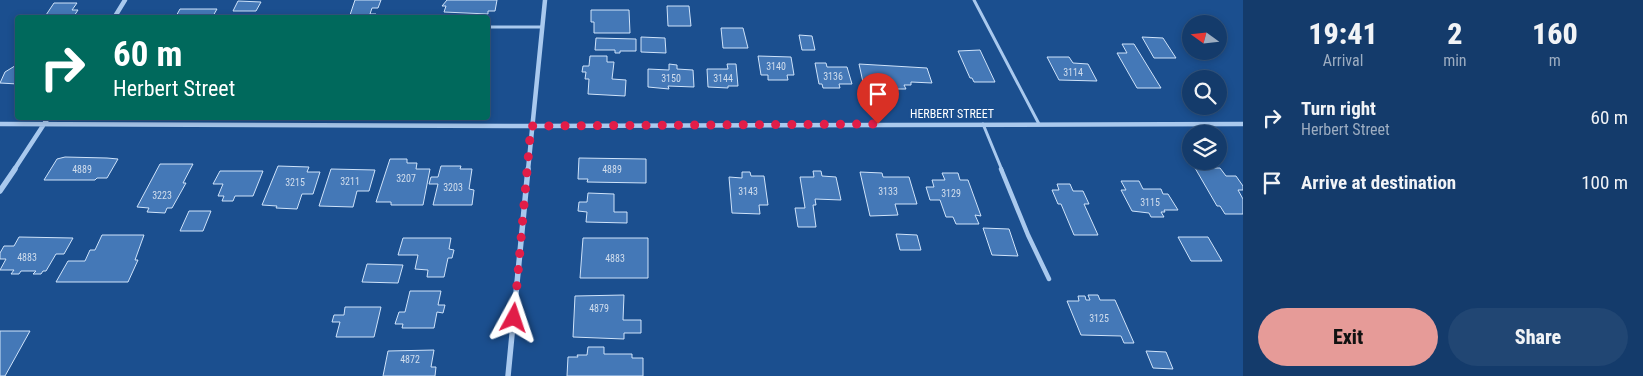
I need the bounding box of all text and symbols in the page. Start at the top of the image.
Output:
north arrow [1182,15,1228,60]
map controls [1182,15,1227,170]
text: 19:41 [1308,16,1378,51]
text: 2 [1447,16,1462,51]
text: 160 [1532,16,1578,51]
text: 60 m [113,34,182,75]
icon: right [30,35,95,100]
text: Arrival [1323,51,1363,70]
text: min [1443,51,1467,70]
text: m [1549,51,1561,70]
house number: 3140 [766,61,786,72]
house number: 3114 [1063,67,1083,78]
button: search [1182,70,1227,115]
house number: 3136 [823,71,843,82]
house number: 3150 [661,73,681,84]
house number: 3144 [713,73,733,84]
pin [857,73,899,124]
text: Herbert Street [113,76,235,101]
icon: arrive [864,80,892,108]
text: Turn right [1301,97,1376,120]
icon: right [1258,104,1286,132]
text: 60 m [1591,106,1628,129]
street label: HERBERT STREET [910,107,994,121]
text: Herbert Street [1301,120,1390,139]
button: layers [1182,125,1227,170]
house number: 4889 [72,164,92,175]
house number: 4889 [602,164,622,175]
icon: arrive [1258,169,1286,197]
text: Arrive at destination [1301,171,1456,194]
text: 100 m [1581,171,1628,194]
house number: 3207 [396,173,416,184]
house number: 3211 [340,176,360,187]
house number: 3215 [285,177,305,188]
house number: 3203 [443,182,463,193]
house number: 3143 [738,186,758,197]
house number: 3133 [878,186,898,197]
house number: 3129 [941,188,961,199]
house number: 3223 [152,190,172,201]
house number: 3115 [1140,197,1160,208]
house number: 4883 [17,252,37,263]
house number: 4883 [605,253,625,264]
position arrow [487,291,539,343]
house number: 4879 [589,303,609,314]
button: Exit [1258,308,1438,366]
button: Share [1448,308,1628,366]
house number: 3125 [1089,313,1109,324]
house number: 4872 [400,354,420,365]

